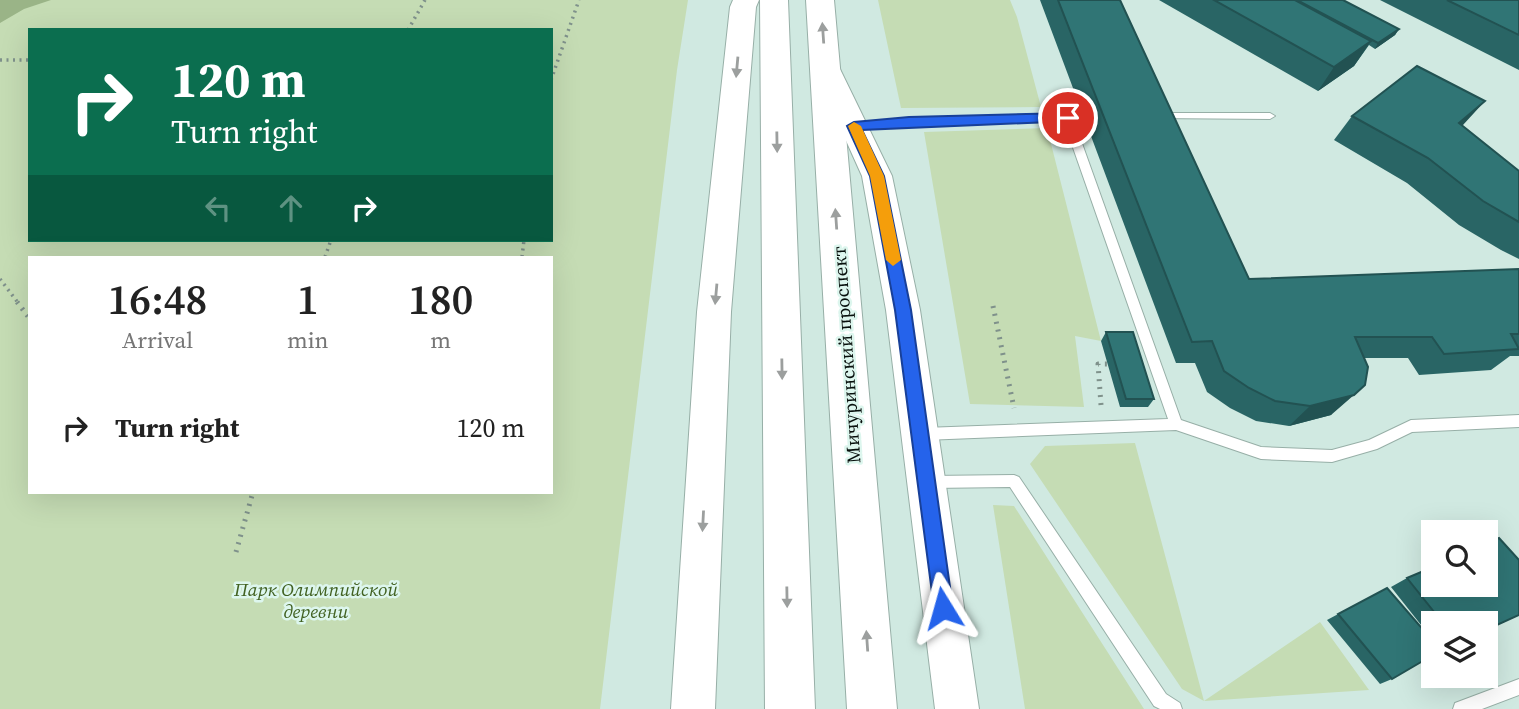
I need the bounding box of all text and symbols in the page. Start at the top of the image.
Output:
one-way arrow [817,21,828,43]
text: 120 m [171,46,306,113]
icon: right [56,56,147,147]
one-way arrow [732,57,743,79]
pin [1038,88,1098,148]
icon: arrive [1049,99,1087,137]
text: Turn right [171,110,317,154]
one-way arrow [772,131,783,153]
icon: left [199,189,237,227]
icon: ahead [272,189,310,227]
icon: right [345,189,383,227]
one-way arrow [830,207,841,229]
street label: Мичуринский проспект [825,246,867,464]
text: 16:48 [107,270,207,328]
text: 1 [297,270,319,328]
text: 180 [408,270,473,328]
one-way arrow [710,283,721,305]
text: Arrival [122,324,193,356]
text: min [287,324,328,356]
text: m [430,324,451,356]
one-way arrow [777,358,788,380]
icon: right [56,409,94,447]
text: Turn right [115,410,239,446]
text: 120 m [457,410,525,446]
one-way arrow [697,510,708,532]
map controls [1421,520,1498,688]
button: search [1421,520,1498,597]
position arrow [906,571,980,645]
park label: Парк Олимпийской деревни [233,576,398,624]
one-way arrow [782,586,793,608]
button: layers [1421,611,1498,688]
one-way arrow [862,630,873,652]

